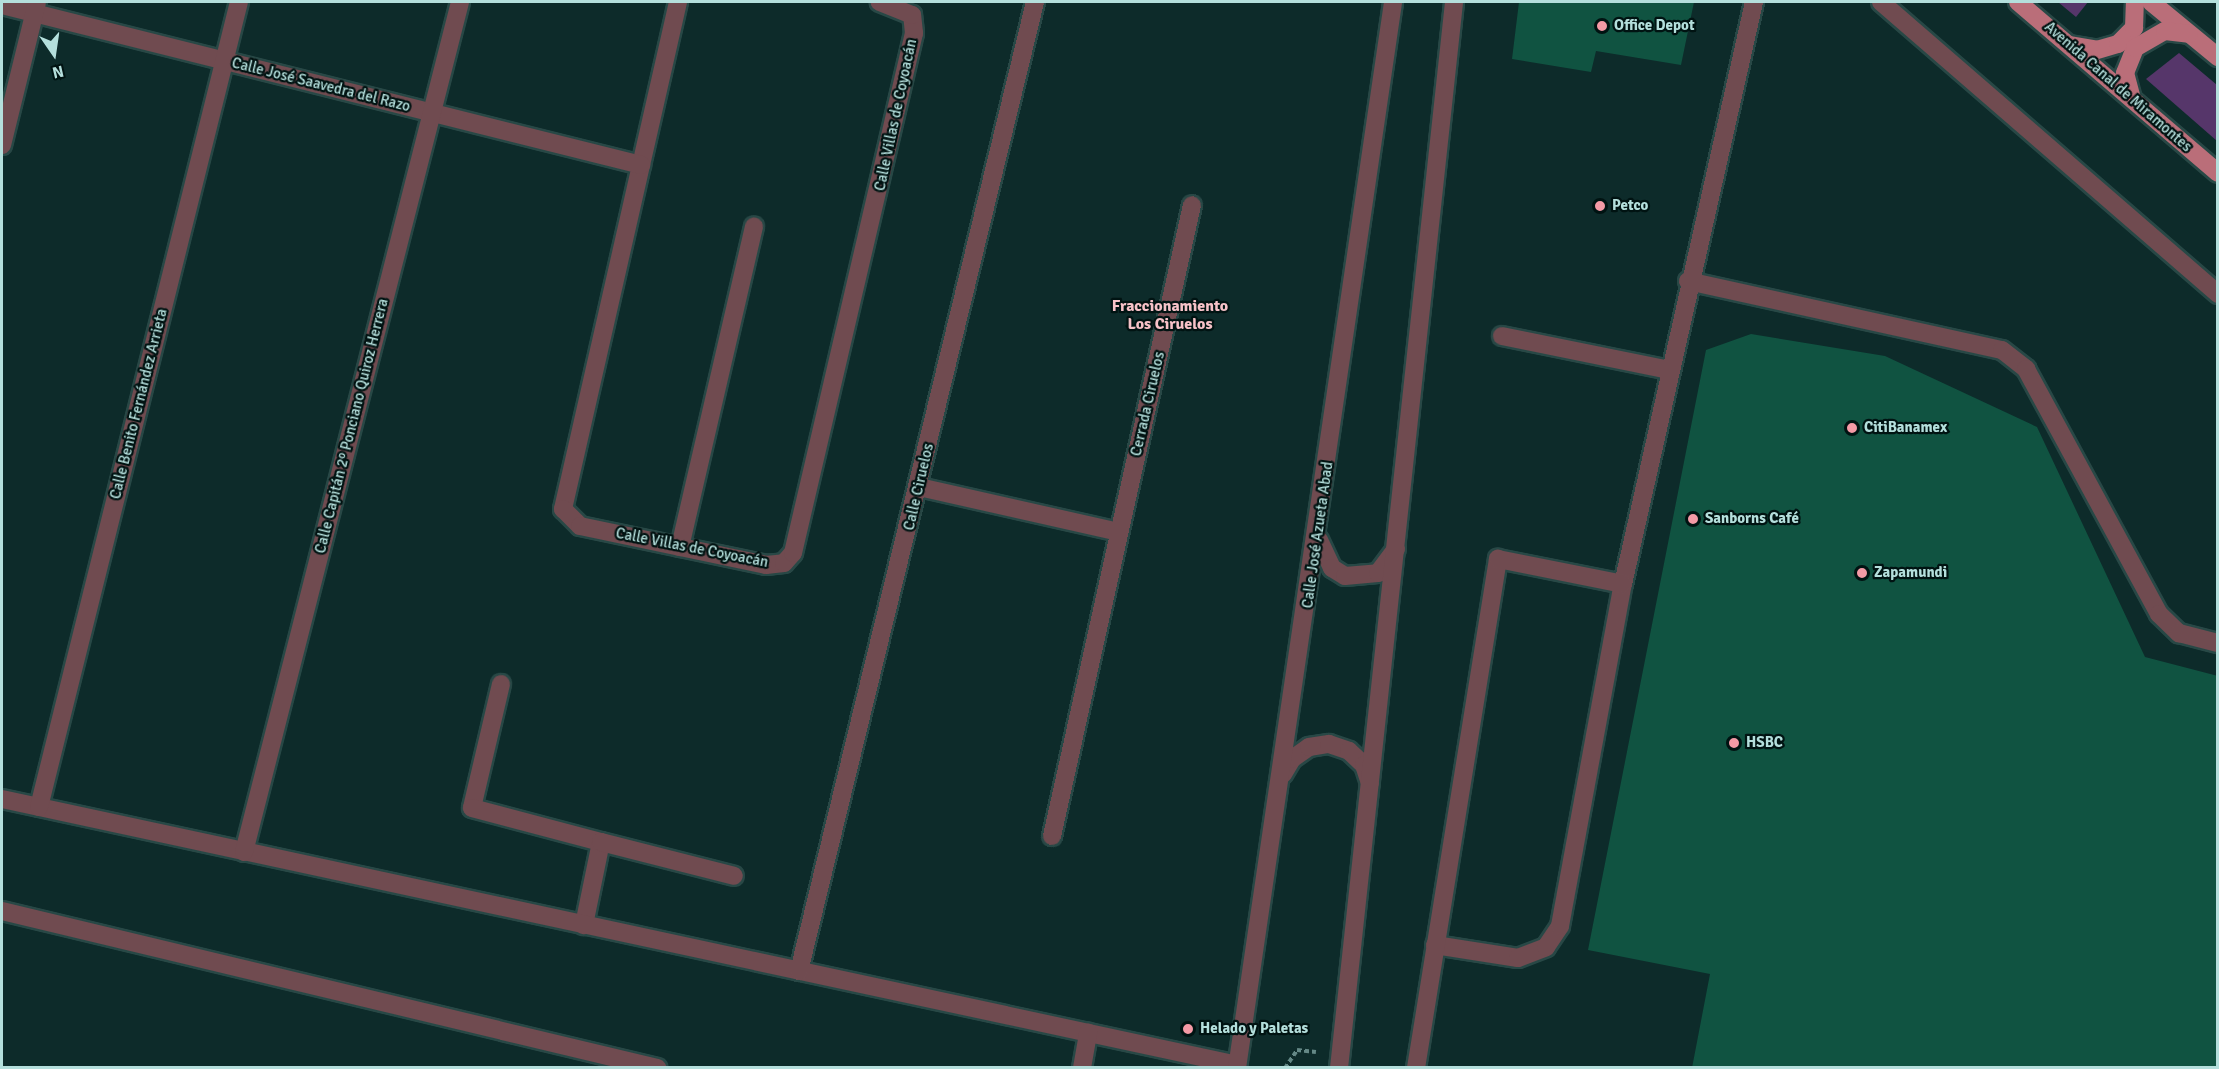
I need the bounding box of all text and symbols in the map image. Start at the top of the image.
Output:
place label: Office Depot [1614,17,1695,35]
street label: Avenida Canal de Miramontes [2041,18,2195,156]
marker: Office Depot [1595,19,1609,33]
north arrow [24,24,84,84]
street label: Calle Villas de Coyoacán [871,37,921,193]
street label: Calle José Saavedra del Razo [230,54,412,116]
text: N [50,61,66,83]
place label: Petco [1612,197,1648,215]
marker: Petco [1593,199,1607,213]
district label: Fraccionamiento Los Ciruelos [1112,296,1228,334]
street label: Calle Capitán 2º Ponciano Quiroz Herrera [312,297,392,555]
street label: Calle Benito Fernández Arrieta [107,307,171,501]
street label: Cerrada Ciruelos [1127,350,1169,458]
place label: CitiBanamex [1864,419,1947,437]
marker: CitiBanamex [1845,421,1859,435]
street label: Calle Ciruelos [900,442,938,532]
street label: Calle José Azueta Abad [1299,460,1337,610]
place label: Sanborns Café [1705,510,1799,528]
marker: Sanborns Café [1686,512,1700,526]
street label: Calle Villas de Coyoacán [614,524,770,572]
place label: Zapamundi [1874,564,1947,582]
marker: Zapamundi [1855,566,1869,580]
place label: HSBC [1746,734,1783,752]
marker: HSBC [1727,736,1741,750]
place label: Helado y Paletas [1200,1020,1308,1038]
marker: Helado y Paletas [1181,1022,1195,1036]

